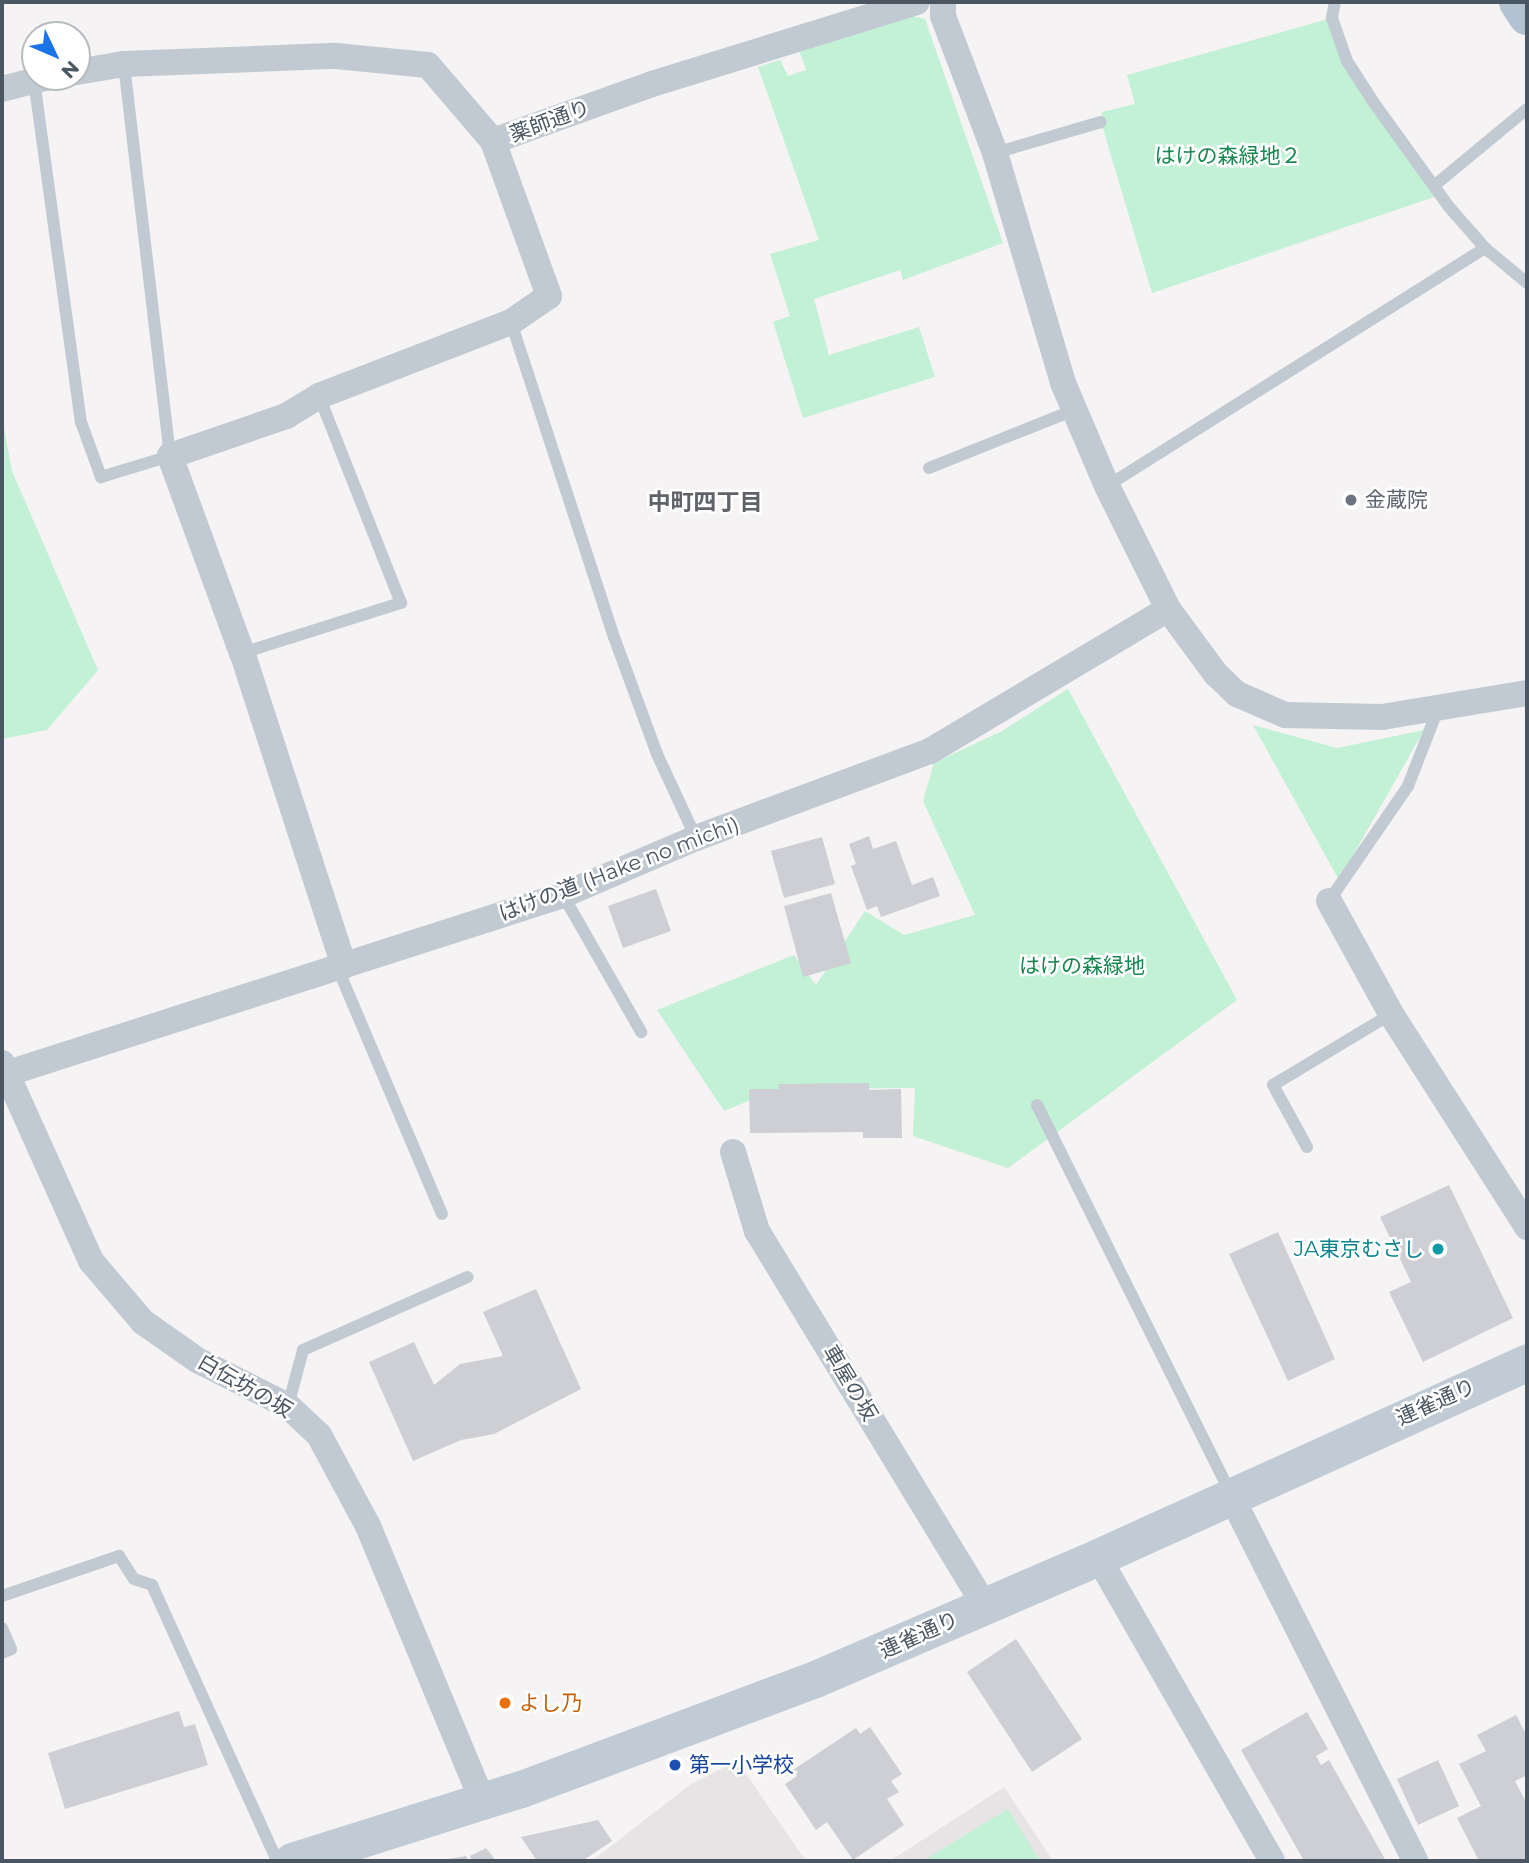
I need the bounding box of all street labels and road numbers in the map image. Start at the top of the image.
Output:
street label: 薬師通り [506,95,594,147]
street label: はけの道 (Hake no michi) [495,811,743,927]
street label: 車屋の坂 [818,1341,882,1425]
street label: 白伝坊の坂 [193,1349,297,1423]
street label: 連雀通り [1393,1373,1479,1431]
street label: 連雀通り [876,1606,962,1664]

